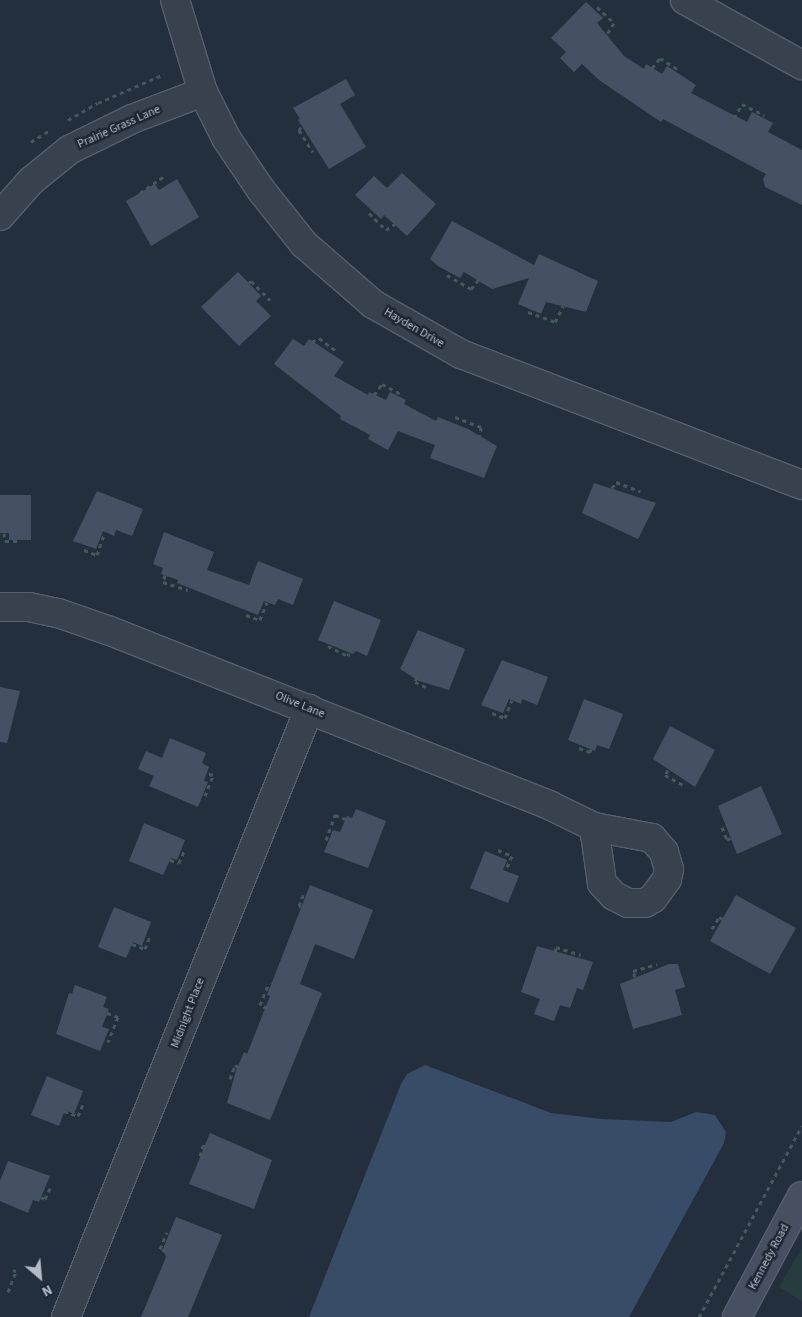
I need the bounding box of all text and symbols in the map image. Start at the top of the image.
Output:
street label: Prairie Grass Lane [75,102,163,152]
street label: Hayden Drive [381,305,447,351]
street label: Olive Lane [273,689,327,721]
street label: Midnight Place [168,976,208,1050]
street label: Kennedy Road [746,1222,792,1292]
north arrow [15,1252,65,1302]
text: N [38,1279,55,1301]

